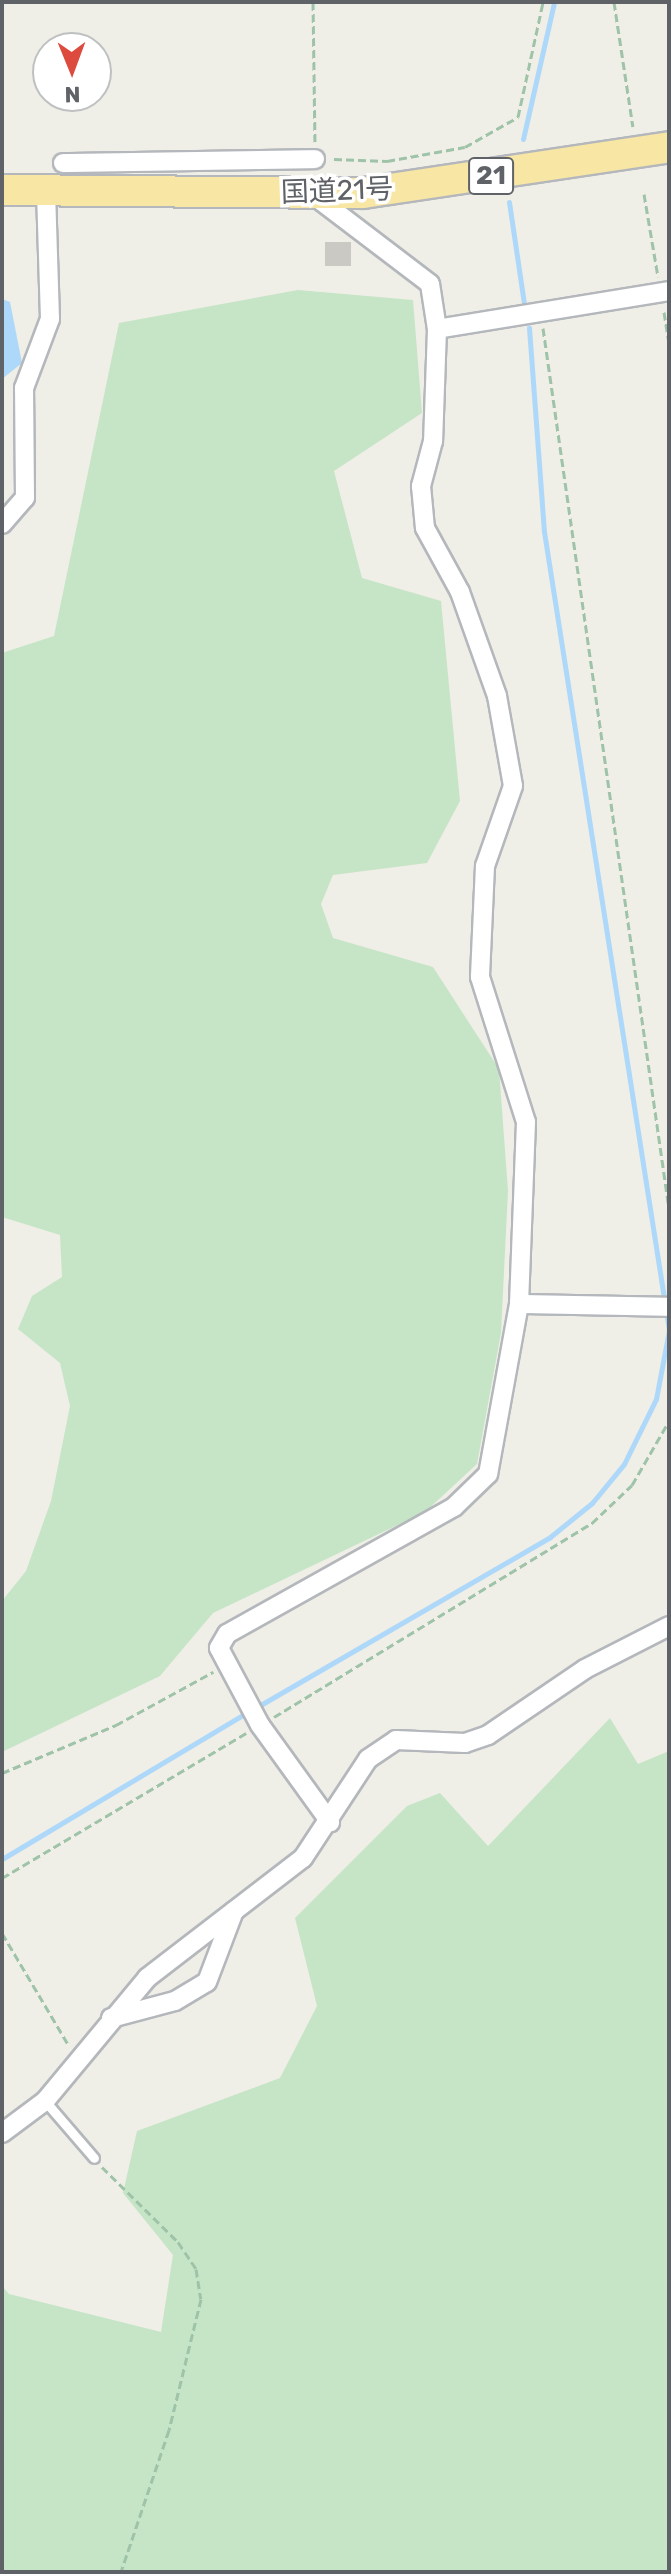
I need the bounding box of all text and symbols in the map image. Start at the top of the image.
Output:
north arrow [32,32,112,112]
text: N [64,81,81,108]
road number: 21 [467,154,515,198]
street label: 国道21号 [280,172,394,210]

